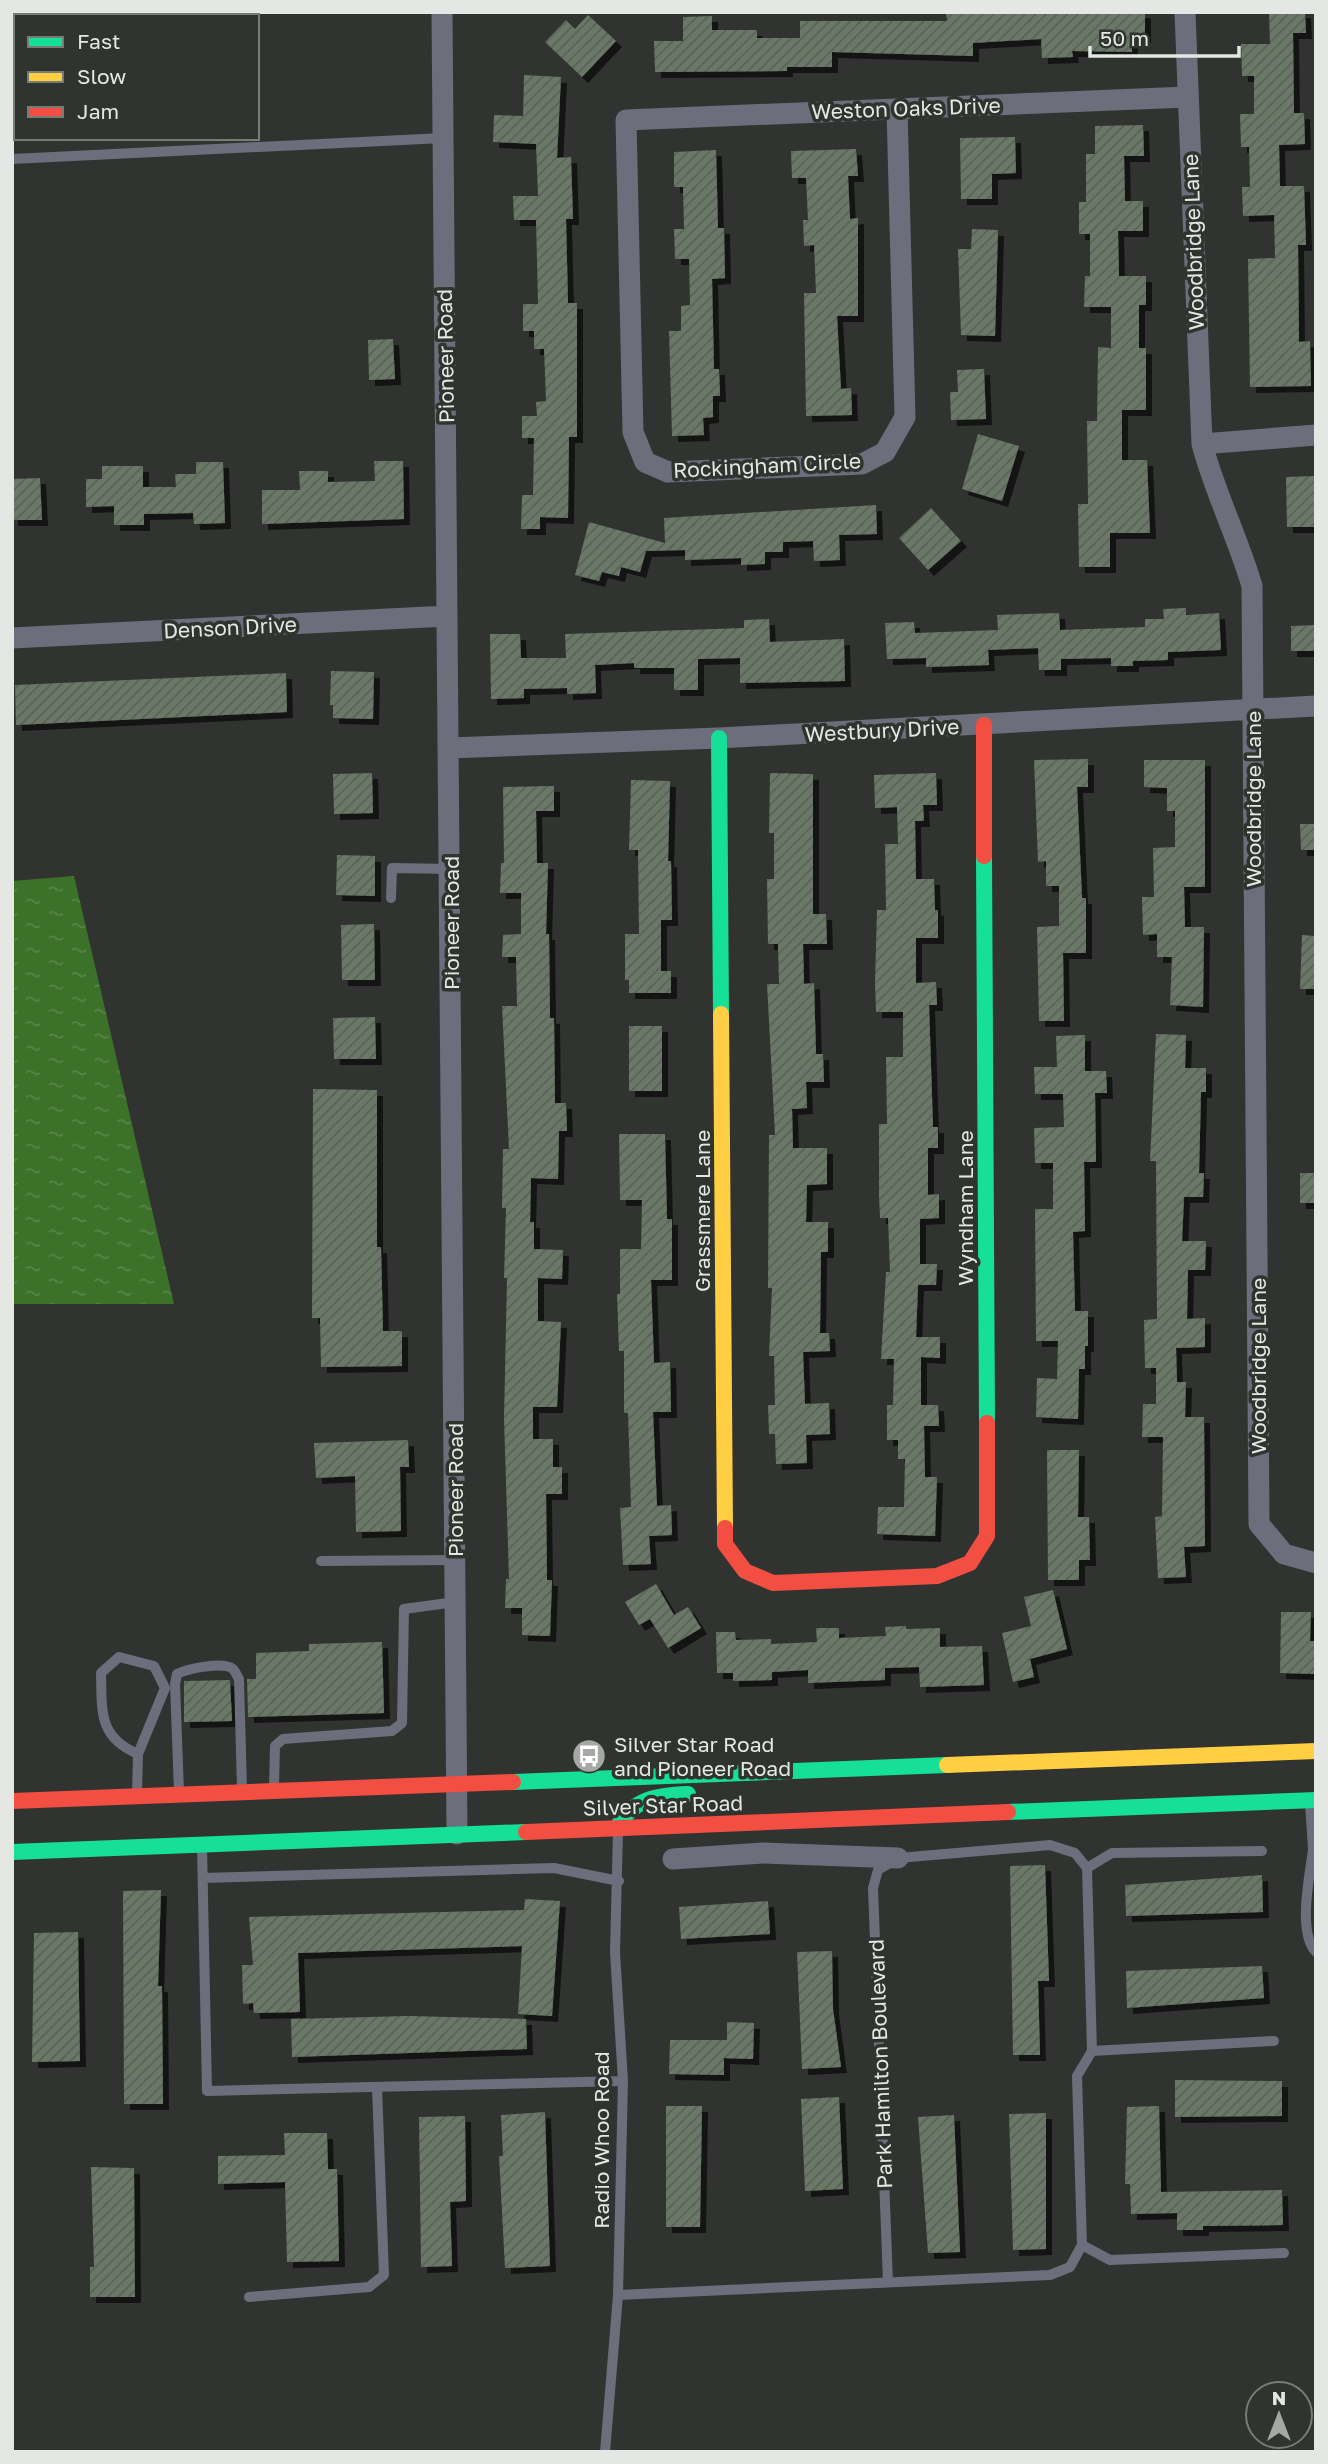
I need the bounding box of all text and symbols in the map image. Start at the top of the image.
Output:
legend [14,14,259,140]
scale bar [1090,14,1239,58]
text: 50 m [1100,25,1149,51]
text: Fast [77,28,120,54]
text: Slow [77,63,126,89]
street label: Weston Oaks Drive [811,92,1001,124]
text: Jam [77,98,119,124]
street label: Woodbridge Lane [1177,153,1209,331]
street label: Pioneer Road [431,289,459,423]
street label: Rockingham Circle [672,447,862,483]
street label: Denson Drive [163,611,297,643]
street label: Woodbridge Lane [1240,711,1266,887]
street label: Westbury Drive [804,713,960,747]
street label: Pioneer Road [438,856,464,990]
street label: Grassmere Lane [689,1130,715,1292]
street label: Wyndham Lane [952,1130,978,1286]
street label: Woodbridge Lane [1245,1278,1271,1454]
street label: Pioneer Road [442,1423,468,1557]
place label: Silver Star Road and Pioneer Road [614,1731,791,1781]
bus stop icon: Silver Star Road and Pioneer Road [570,1737,608,1775]
street label: Silver Star Road [582,1789,744,1821]
street label: Park Hamilton Boulevard [863,1939,897,2189]
street label: Radio Whoo Road [588,2051,614,2229]
north arrow [1244,2380,1314,2450]
text: N [1272,2386,1286,2409]

